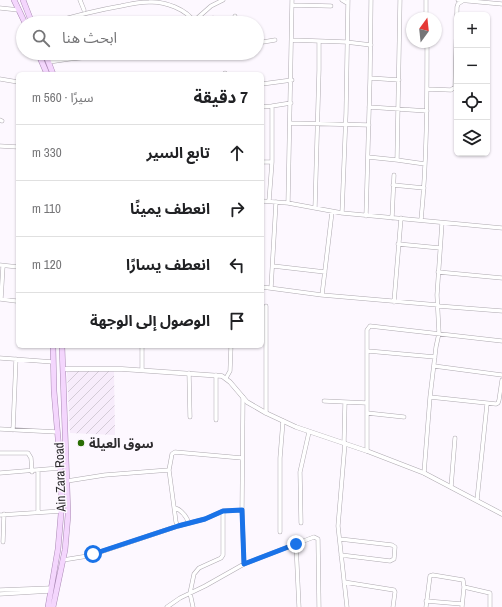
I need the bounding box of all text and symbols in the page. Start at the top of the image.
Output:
north arrow [406,12,442,48]
map controls [454,12,490,156]
button: + [454,12,490,48]
search box [16,16,264,60]
icon: search [30,27,52,49]
text: ابحث هنا [62,27,117,48]
button: − [454,48,490,84]
button: locate [454,84,490,120]
text: 7 دقيقة [194,85,248,108]
text: سيرًا · 560 m [32,89,94,106]
button: layers [454,120,490,156]
text: تابع السير [146,142,210,163]
icon: ahead [226,142,248,164]
text: 330 m [32,144,62,161]
text: انعطف يمينًا [130,198,210,219]
icon: right [226,198,248,220]
text: 110 m [32,200,61,217]
text: انعطف يسارًا [126,254,210,275]
icon: left [226,254,248,276]
text: 120 m [32,256,62,273]
text: الوصول إلى الوجهة [90,310,210,331]
icon: arrive [226,310,248,332]
place label: سوق العيلة [89,435,154,452]
marker: سوق العيلة [76,438,86,448]
street label: Ain Zara Road [50,442,70,513]
route end [287,535,305,553]
route start [84,545,102,563]

